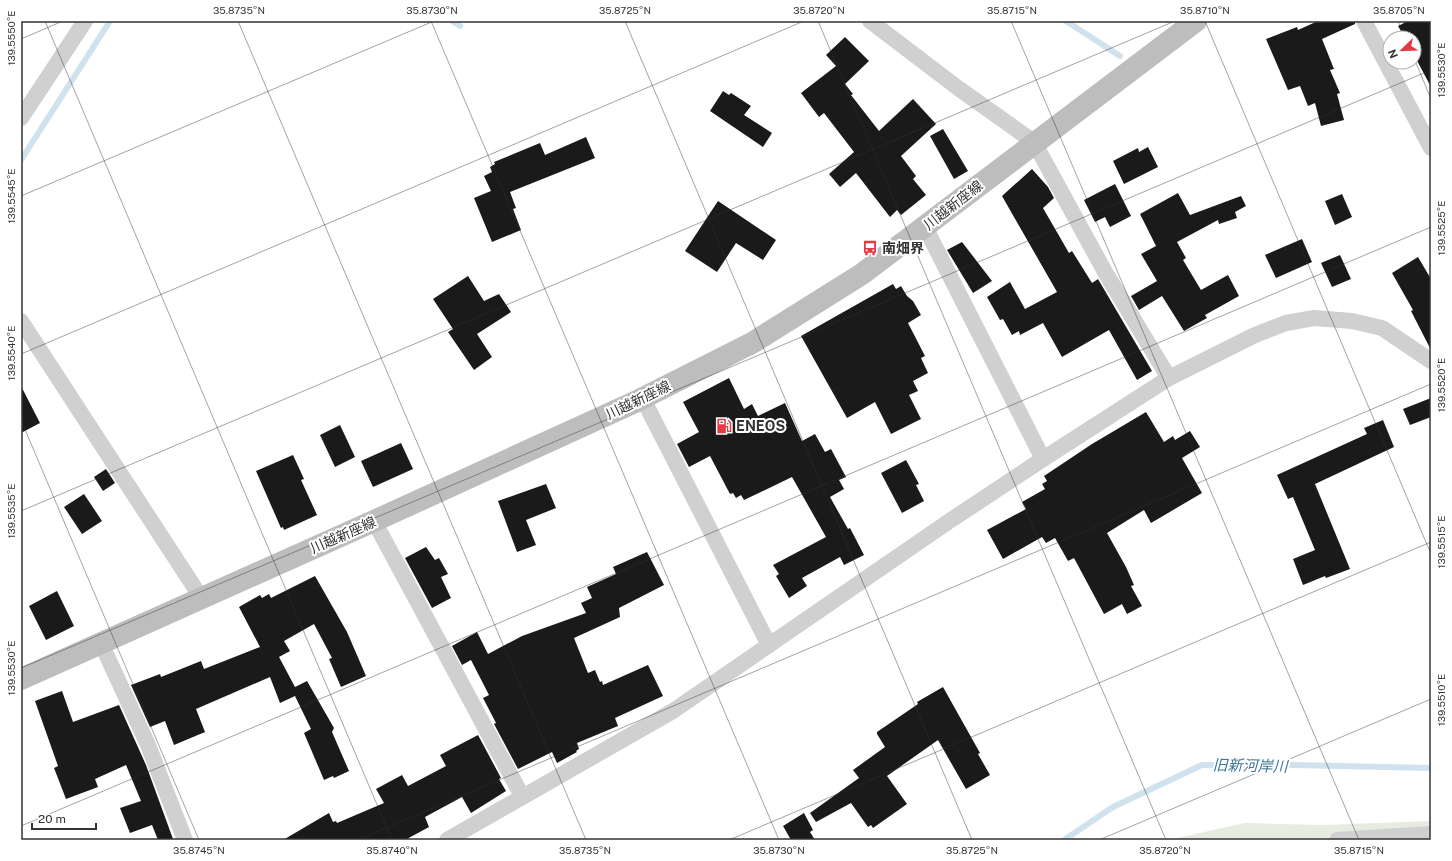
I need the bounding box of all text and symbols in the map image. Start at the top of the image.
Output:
text: 35.8735°N [213,4,265,16]
text: 35.8730°N [406,4,458,16]
text: 35.8725°N [599,4,651,16]
text: 35.8720°N [793,4,845,16]
text: 35.8715°N [987,4,1037,16]
text: 35.8710°N [1180,4,1230,16]
text: 35.8705°N [1373,4,1425,16]
text: 139.5550°E [5,11,17,65]
north arrow [1382,30,1422,70]
text: 139.5530°E [1435,43,1447,97]
text: N [1386,48,1400,60]
text: 139.5545°E [5,168,17,224]
street label: 川越新座線 [920,177,986,233]
text: 139.5525°E [1435,201,1447,255]
bus stop icon: 南畑界 [861,239,879,257]
place label: 南畑界 [882,240,924,256]
text: 139.5540°E [5,326,17,380]
text: 139.5520°E [1435,358,1447,412]
street label: 川越新座線 [603,377,673,423]
fuel station icon: ENEOS [715,417,733,435]
place label: ENEOS [736,418,785,434]
text: 139.5535°E [5,483,17,539]
street label: 川越新座線 [308,513,378,557]
text: 139.5515°E [1435,516,1447,568]
text: 139.5530°E [5,641,17,695]
text: 139.5510°E [1435,674,1447,726]
water label: 旧新河岸川 [1212,756,1290,775]
scale bar [32,805,96,831]
text: 20 m [38,812,66,826]
text: 35.8745°N [173,844,225,856]
text: 35.8740°N [366,844,418,856]
text: 35.8735°N [559,844,611,856]
text: 35.8730°N [753,844,805,856]
text: 35.8725°N [946,844,998,856]
text: 35.8720°N [1139,844,1191,856]
text: 35.8715°N [1334,844,1384,856]

